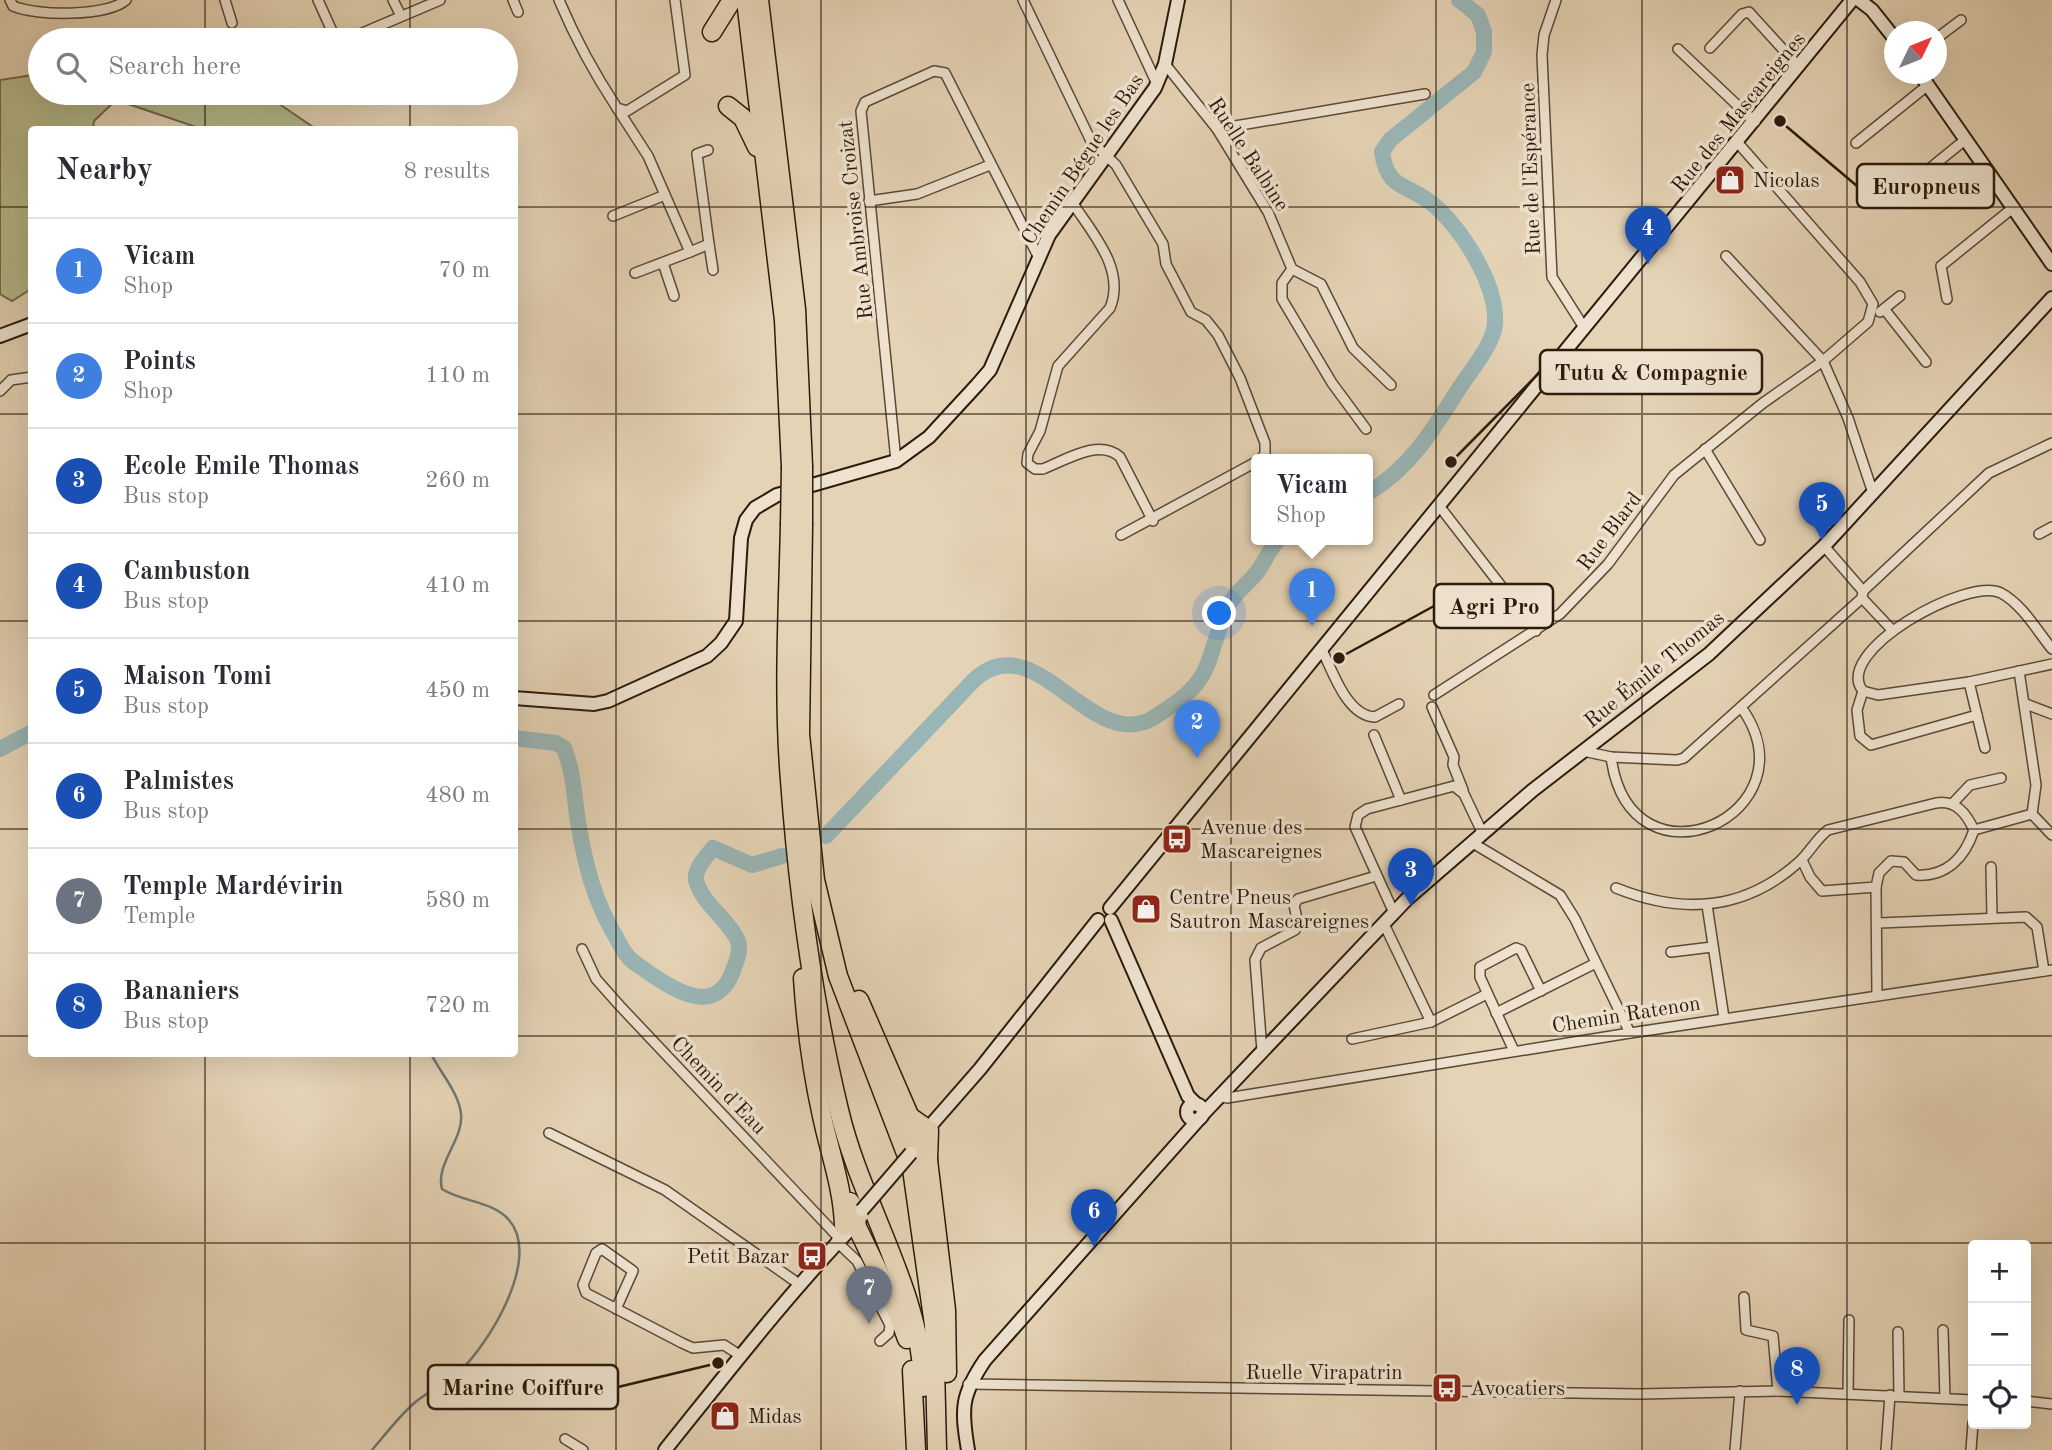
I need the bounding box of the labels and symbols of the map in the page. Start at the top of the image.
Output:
north arrow [1884,21,1947,84]
street label: Rue des Mascareignes [1668,29,1810,197]
street label: Chemin Bégue les Bas [1018,71,1148,249]
street label: Rue de l'Espérance [1518,82,1545,255]
street label: Ruelle Balbine [1203,94,1292,215]
street label: Rue Ambroise Croizat [836,119,877,321]
shop icon: Nicolas [1713,163,1747,197]
callout: Europneus [1857,164,1994,208]
place label: Nicolas [1753,171,1820,192]
text: Europneus [1872,176,1981,199]
pin: 4 [1625,206,1671,264]
callout: Tutu & Compagnie [1540,350,1762,394]
text: Tutu & Compagnie [1554,362,1748,385]
pin: 5 [1799,482,1845,540]
street label: Rue Blard [1574,489,1646,575]
pin: 1 [1289,568,1335,626]
callout: Agri Pro [1434,584,1553,628]
your location [1202,596,1236,630]
text: Agri Pro [1448,596,1540,619]
street label: Rue Émile Thomas [1579,605,1729,733]
pin: 2 [1174,700,1220,758]
place label: Avenue des Mascareignes [1200,818,1322,863]
bus stop icon: Avenue des Mascareignes [1160,822,1194,856]
pin: 3 [1388,848,1434,906]
place label: Centre Pneus Sautron Mascareignes [1169,888,1369,933]
shop icon: Centre Pneus Sautron Mascareignes [1129,892,1163,926]
street label: Chemin Ratenon [1550,993,1702,1038]
street label: Chemin d'Eau [666,1033,770,1139]
pin: 6 [1071,1189,1117,1247]
bus stop icon: Petit Bazar [795,1239,829,1273]
place label: Petit Bazar [687,1247,789,1268]
pin: 7 [846,1266,892,1324]
pin: 8 [1774,1347,1820,1405]
street label: Ruelle Virapatrin [1246,1363,1402,1384]
callout: Marine Coiffure [428,1365,618,1409]
bus stop icon: Avocatiers [1430,1371,1464,1405]
text: Marine Coiffure [442,1377,604,1400]
place label: Avocatiers [1470,1379,1565,1400]
shop icon: Midas [708,1399,742,1433]
place label: Midas [748,1407,802,1428]

